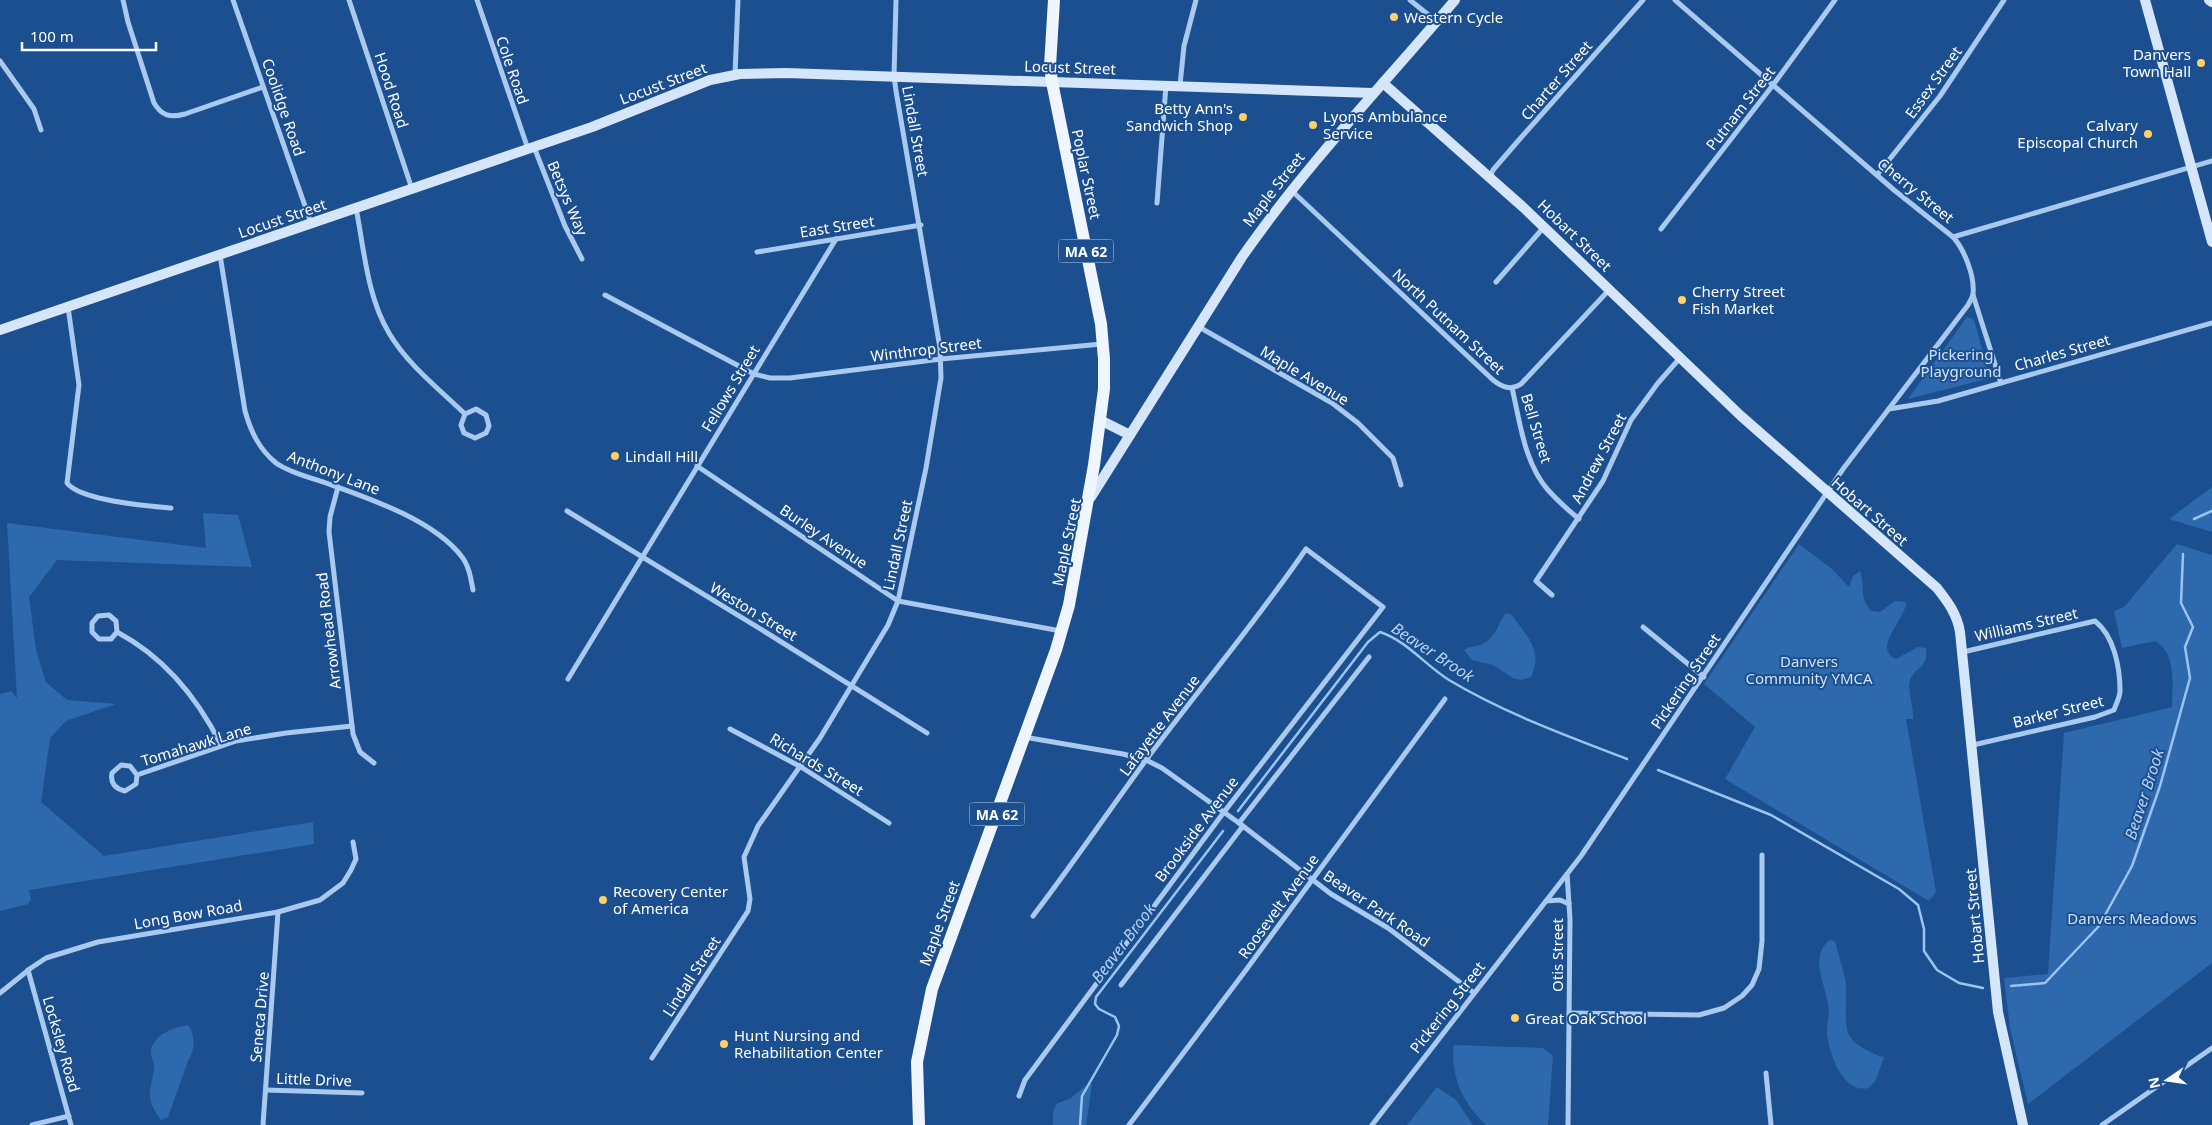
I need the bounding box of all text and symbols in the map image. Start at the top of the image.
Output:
place label: Western Cycle [1404,7,1503,27]
marker: Western Cycle [1388,11,1400,23]
scale bar [22,20,156,52]
text: 100 m [30,26,74,46]
street label: Cole Road [492,33,534,107]
street label: Charter Street [1516,36,1596,124]
street label: Essex Street [1900,41,1966,122]
place label: Danvers Town Hall [2123,44,2191,81]
street label: Hood Road [370,50,414,130]
street label: Coolidge Road [258,55,310,159]
street label: Locust Street [1024,55,1117,79]
street label: Locust Street [617,57,710,109]
marker: Danvers Town Hall [2195,57,2207,69]
street label: Putnam Street [1701,61,1779,154]
street label: Lindall Street [898,84,934,179]
place label: Betty Ann's Sandwich Shop [1126,98,1233,135]
place label: Lyons Ambulance Service [1323,106,1447,143]
marker: Betty Ann's Sandwich Shop [1237,111,1249,123]
place label: Calvary Episcopal Church [2017,115,2138,152]
marker: Lyons Ambulance Service [1307,119,1319,131]
street label: Poplar Street [1068,127,1106,221]
marker: Calvary Episcopal Church [2142,128,2154,140]
street label: Maple Street [1238,147,1309,230]
street label: Cherry Street [1874,153,1959,227]
street label: Betsys Way [543,158,593,239]
street label: Locust Street [235,193,329,242]
street label: Hobart Street [1534,195,1617,276]
street label: East Street [798,210,876,242]
road number: MA 62 [1058,240,1114,262]
street label: North Putnam Street [1389,264,1510,379]
place label: Cherry Street Fish Market [1692,281,1786,318]
marker: Cherry Street Fish Market [1676,294,1688,306]
street label: Charles Street [2012,329,2113,375]
street label: Winthrop Street [869,332,983,366]
street label: Fellows Street [696,341,764,435]
street label: Maple Avenue [1257,341,1353,409]
park label: Pickering Playground [1921,344,2001,381]
street label: Bell Street [1517,391,1557,466]
street label: Andrew Street [1566,409,1631,507]
street label: Anthony Lane [285,445,383,499]
place label: Lindall Hill [625,446,698,466]
marker: Lindall Hill [609,450,621,462]
street label: Hobart Street [1828,472,1913,550]
street label: Maple Street [1047,496,1085,588]
street label: Lindall Street [878,497,916,592]
street label: Burley Avenue [776,499,872,573]
street label: Arrowhead Road [311,571,345,691]
street label: Weston Street [706,577,802,645]
street label: Williams Street [1973,602,2080,646]
water label: Beaver Brook [1387,617,1479,687]
street label: Pickering Street [1646,629,1725,733]
park label: Danvers Community YMCA [1745,651,1873,688]
street label: Lafayette Avenue [1114,670,1204,780]
street label: Barker Street [2011,690,2106,732]
street label: Tomahawk Lane [138,718,254,770]
street label: Richards Street [766,728,868,800]
water label: Beaver Brook [2119,745,2169,842]
street label: Brookside Avenue [1150,772,1242,886]
road number: MA 62 [970,802,1024,826]
street label: Roosevelt Avenue [1233,850,1323,962]
street label: Beaver Park Road [1320,865,1434,951]
street label: Hobart Street [1960,867,1988,964]
street label: Maple Street [914,877,964,968]
place label: Recovery Center of America [613,881,728,918]
marker: Recovery Center of America [597,894,609,906]
street label: Long Bow Road [132,895,244,933]
water label: Beaver Brook [1086,898,1161,987]
park label: Danvers Meadows [2067,908,2197,928]
street label: Otis Street [1547,917,1567,992]
street label: Lindall Street [658,931,725,1020]
street label: Pickering Street [1405,957,1489,1057]
street label: Seneca Drive [245,971,273,1063]
street label: Locksley Road [39,994,85,1094]
place label: Great Oak School [1525,1008,1647,1028]
marker: Great Oak School [1509,1012,1521,1024]
place label: Hunt Nursing and Rehabilitation Center [734,1025,883,1062]
marker: Hunt Nursing and Rehabilitation Center [718,1038,730,1050]
north arrow [2142,1055,2192,1105]
street label: Little Drive [276,1068,352,1090]
text: N [2143,1075,2164,1091]

